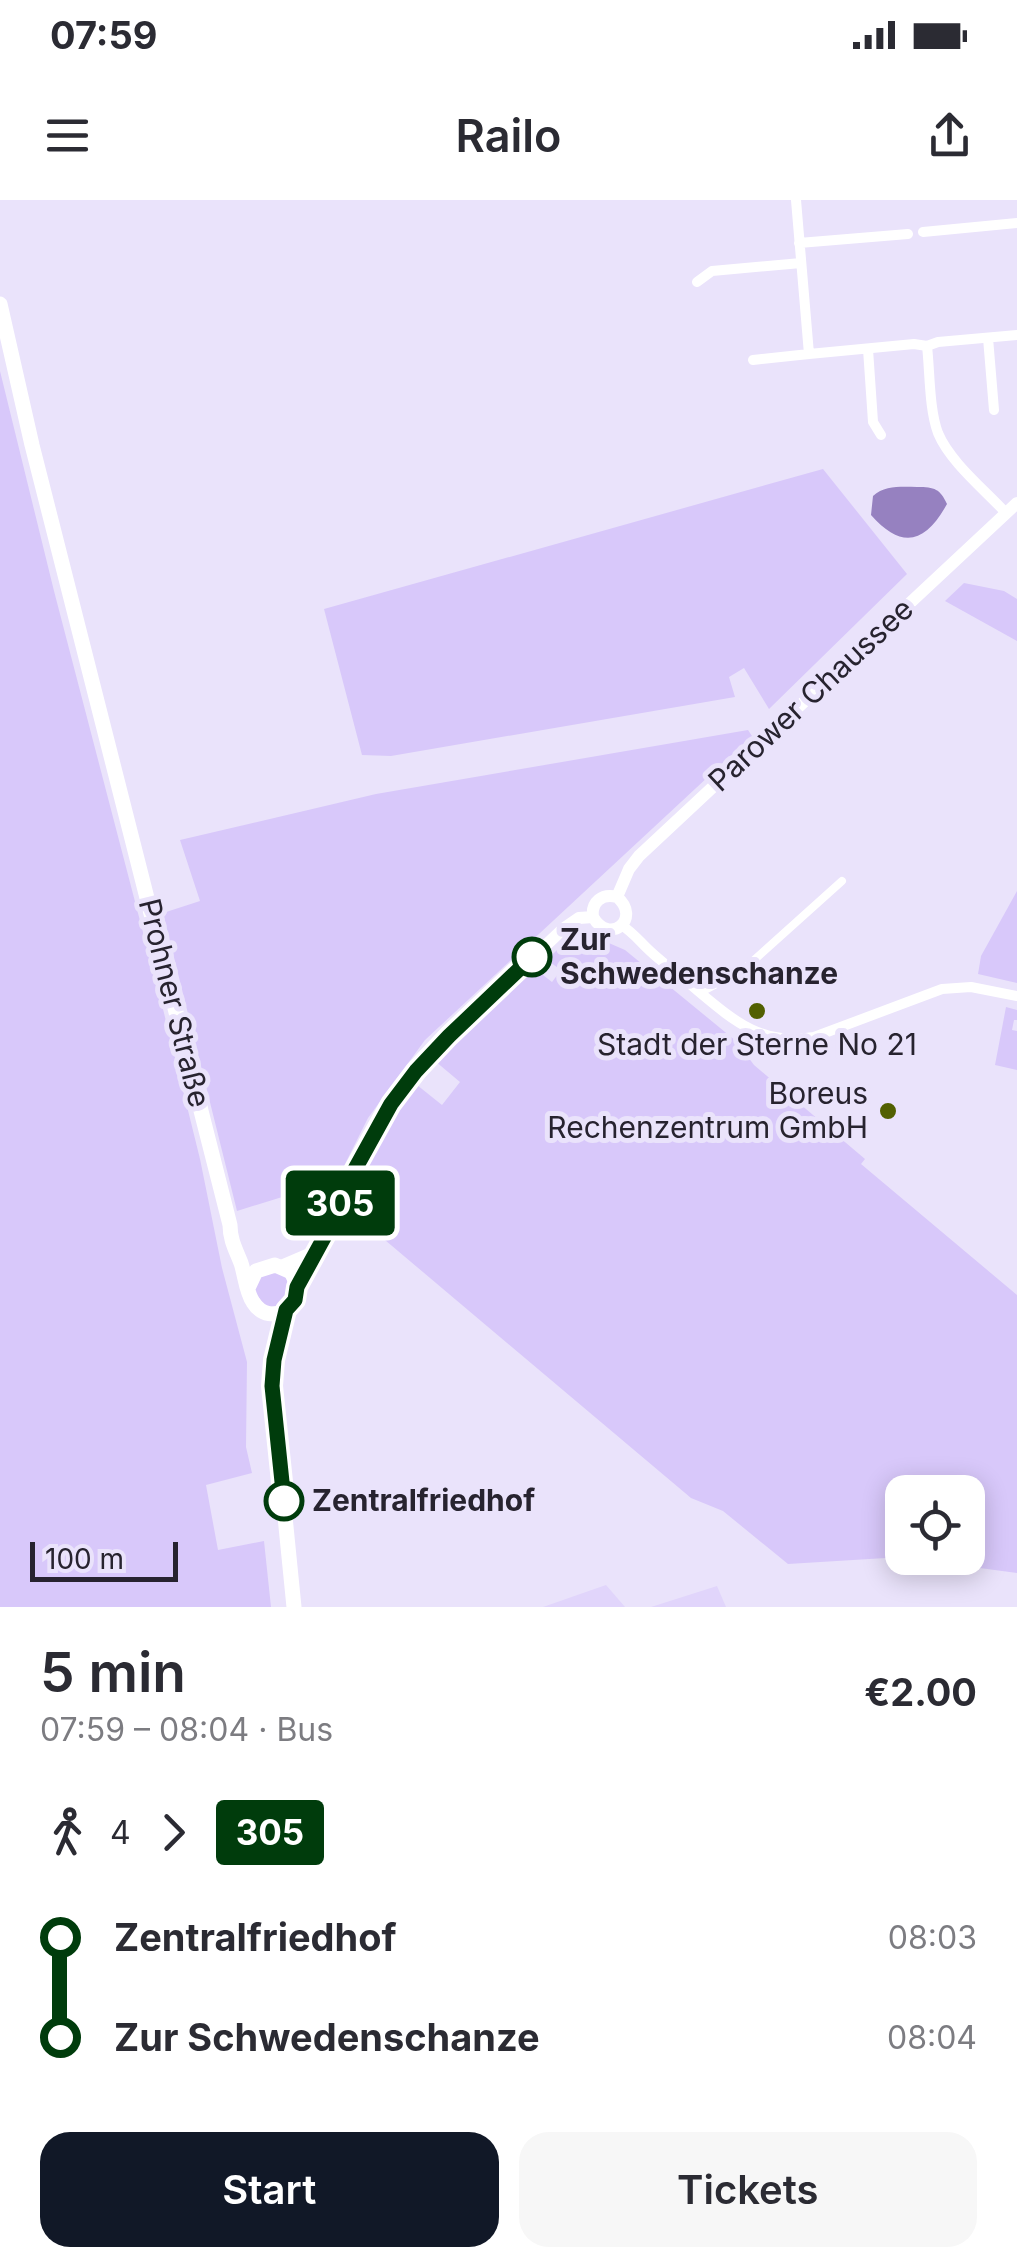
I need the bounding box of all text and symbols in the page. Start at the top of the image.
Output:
text: 07:59 [50,12,157,58]
icon: menu [40,108,95,163]
text: Railo [456,108,561,163]
icon: share [922,108,977,163]
street label: Parower Chaussee [701,590,920,798]
street label: Prohner Straße [132,895,218,1111]
place label: Zur Schwedenschanze [560,921,838,991]
marker: Zur Schwedenschanze [513,938,551,976]
marker: Stadt der Sterne No 21 [746,1000,768,1022]
place label: Stadt der Sterne No 21 [597,1026,917,1062]
place label: Boreus Rechenzentrum GmbH [547,1075,868,1145]
marker: Boreus Rechenzentrum GmbH [877,1100,899,1122]
line badge: 305 [282,1170,398,1236]
text: 305 [306,1182,374,1224]
map controls [885,1475,985,1575]
button: locate [885,1475,985,1575]
marker: Zentralfriedhof [265,1482,303,1520]
place label: Zentralfriedhof [312,1482,535,1518]
scale bar [30,1537,178,1582]
text: 100 m [45,1542,124,1576]
text: 5 min [40,1639,186,1705]
text: €2.00 [864,1669,977,1715]
text: 07:59 – 08:04 · Bus [40,1710,333,1749]
icon: walk [40,1805,95,1860]
icon: forward [146,1805,201,1860]
text: 305 [236,1811,304,1853]
text: 4 [110,1813,131,1852]
text: Zentralfriedhof [114,1914,397,1960]
text: 08:03 [888,1918,977,1957]
text: Zur Schwedenschanze [114,2014,540,2060]
text: 08:04 [887,2018,977,2057]
button: Start [40,2132,499,2247]
button: Tickets [519,2132,977,2247]

